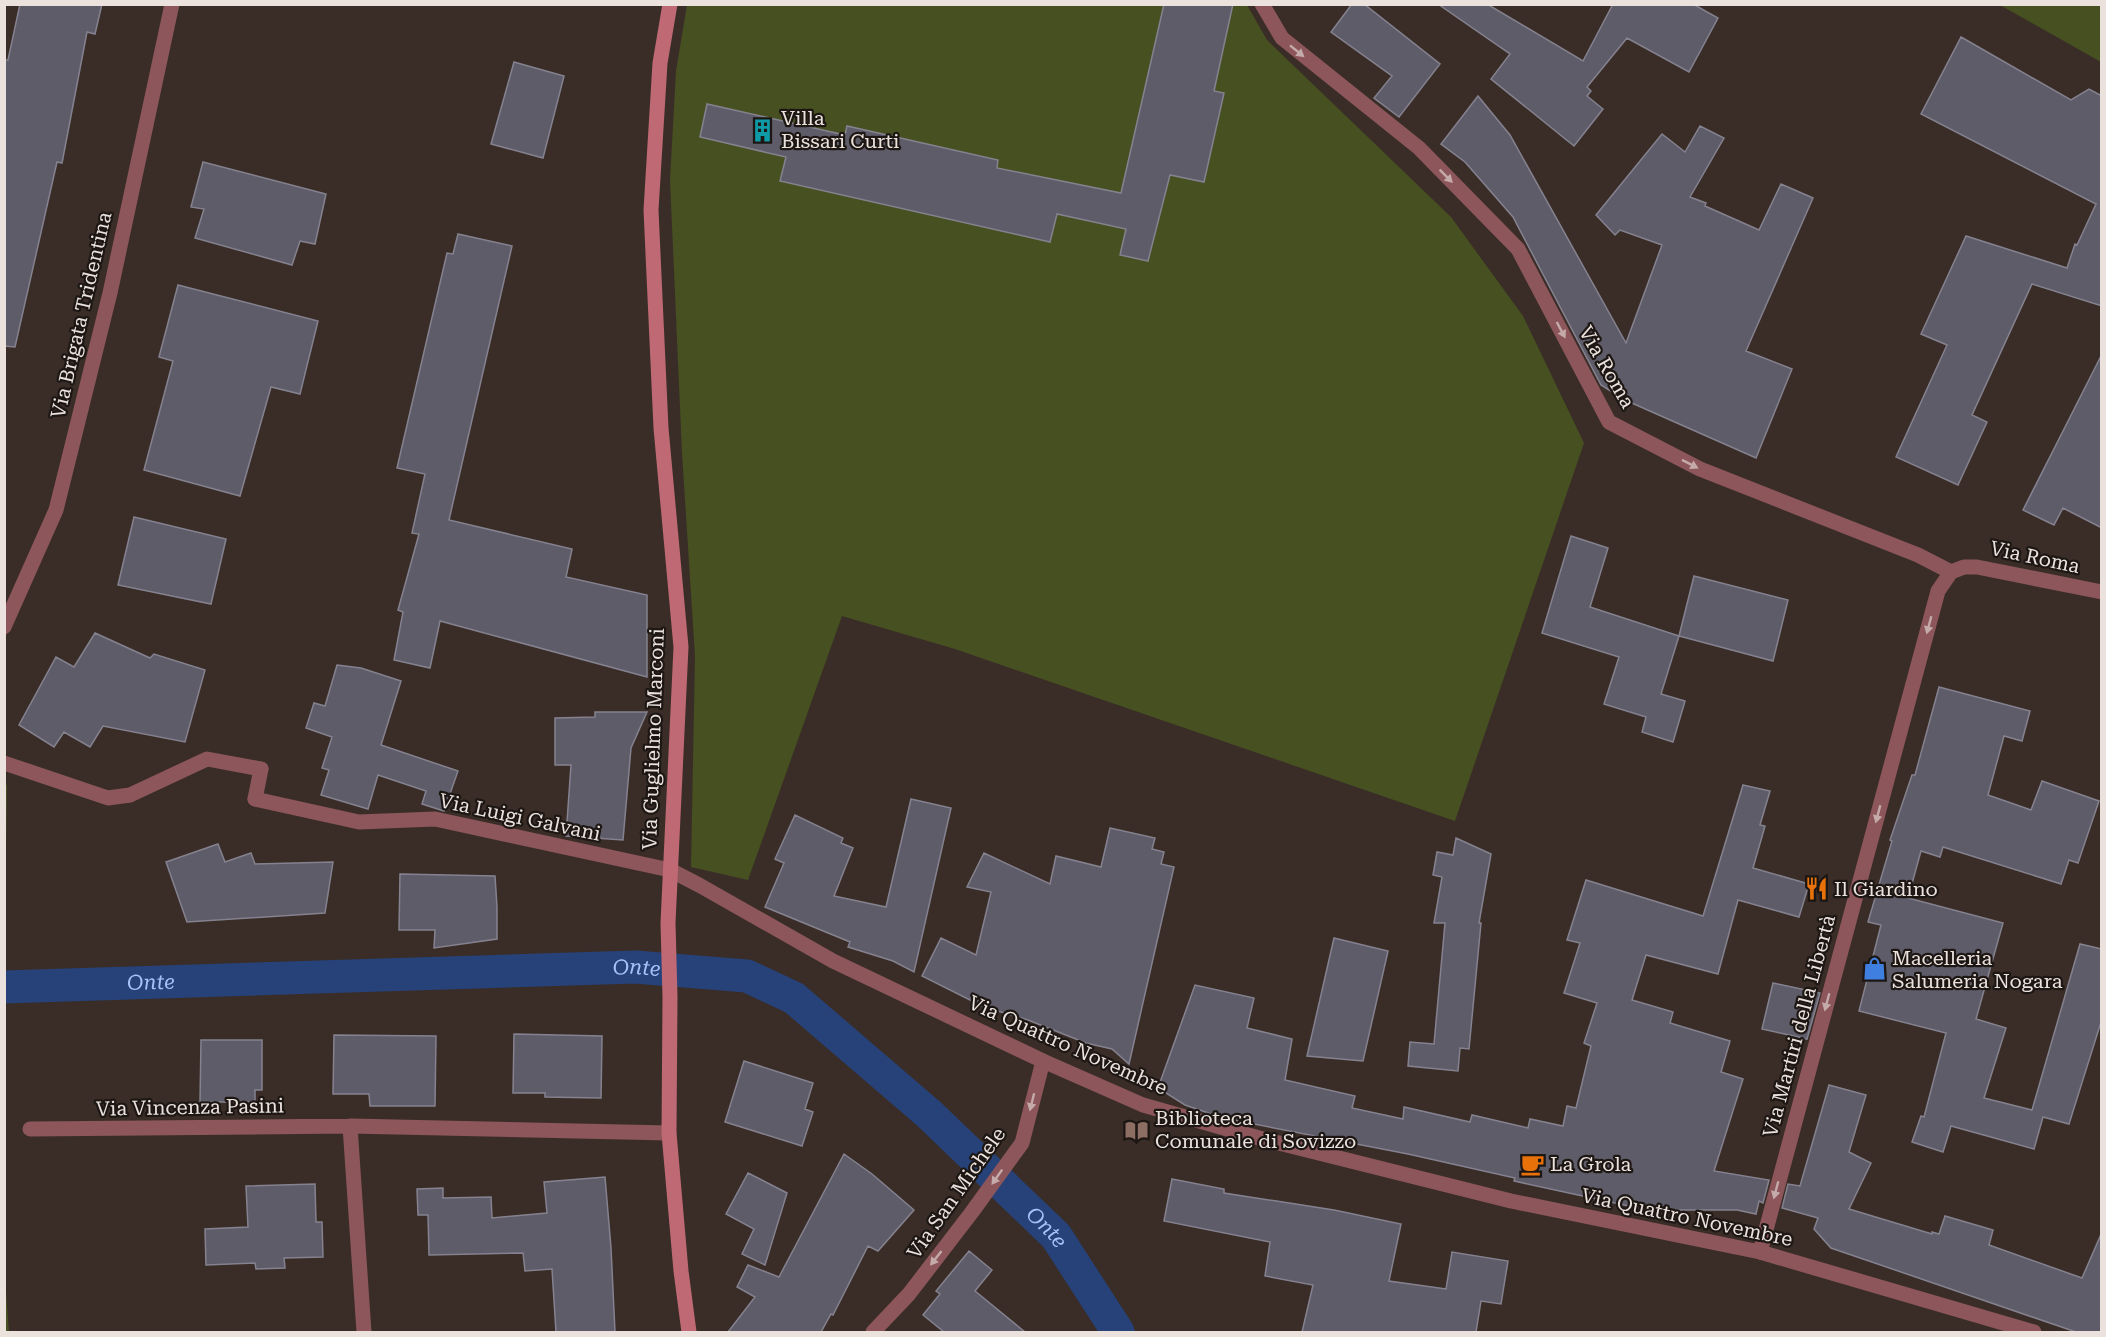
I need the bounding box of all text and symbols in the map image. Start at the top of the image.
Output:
one-way arrow [1289,44,1304,56]
place label: Villa Bissari Curti [781,106,899,153]
building icon: Villa Bissari Curti [750,117,776,143]
one-way arrow [1439,168,1453,183]
street label: Via Brigata Tridentina [46,209,116,421]
street label: Via Roma [1574,321,1640,413]
one-way arrow [1556,322,1566,339]
one-way arrow [1682,459,1699,469]
street label: Via Roma [1988,536,2082,578]
one-way arrow [1924,616,1933,634]
street label: Via Guglielmo Marconi [637,628,669,850]
street label: Via Luigi Galvani [437,788,603,846]
one-way arrow [1873,805,1882,823]
restaurant icon: Il Giardino [1803,876,1829,902]
place label: Il Giardino [1834,877,1938,901]
street label: Via Martiri della Libertà [1758,912,1840,1140]
place label: Macelleria Salumeria Nogara [1892,946,2063,993]
water label: Onte [613,955,661,981]
shop icon: Macelleria Salumeria Nogara [1861,956,1887,982]
water label: Onte [127,970,175,995]
street label: Via Quattro Novembre [965,990,1171,1100]
one-way arrow [1822,993,1831,1011]
one-way arrow [1027,1092,1037,1111]
street label: Via Vincenza Pasini [96,1093,284,1121]
place label: Biblioteca Comunale di Sovizzo [1155,1106,1356,1153]
library icon: Biblioteca Comunale di Sovizzo [1124,1117,1150,1143]
street label: Via San Michele [902,1123,1010,1263]
cafe icon: La Grola [1519,1151,1545,1177]
place label: La Grola [1550,1152,1632,1176]
one-way arrow [991,1169,1003,1185]
one-way arrow [1771,1181,1780,1199]
street label: Via Quattro Novembre [1579,1183,1795,1251]
water label: Onte [1021,1202,1072,1252]
one-way arrow [931,1251,943,1266]

